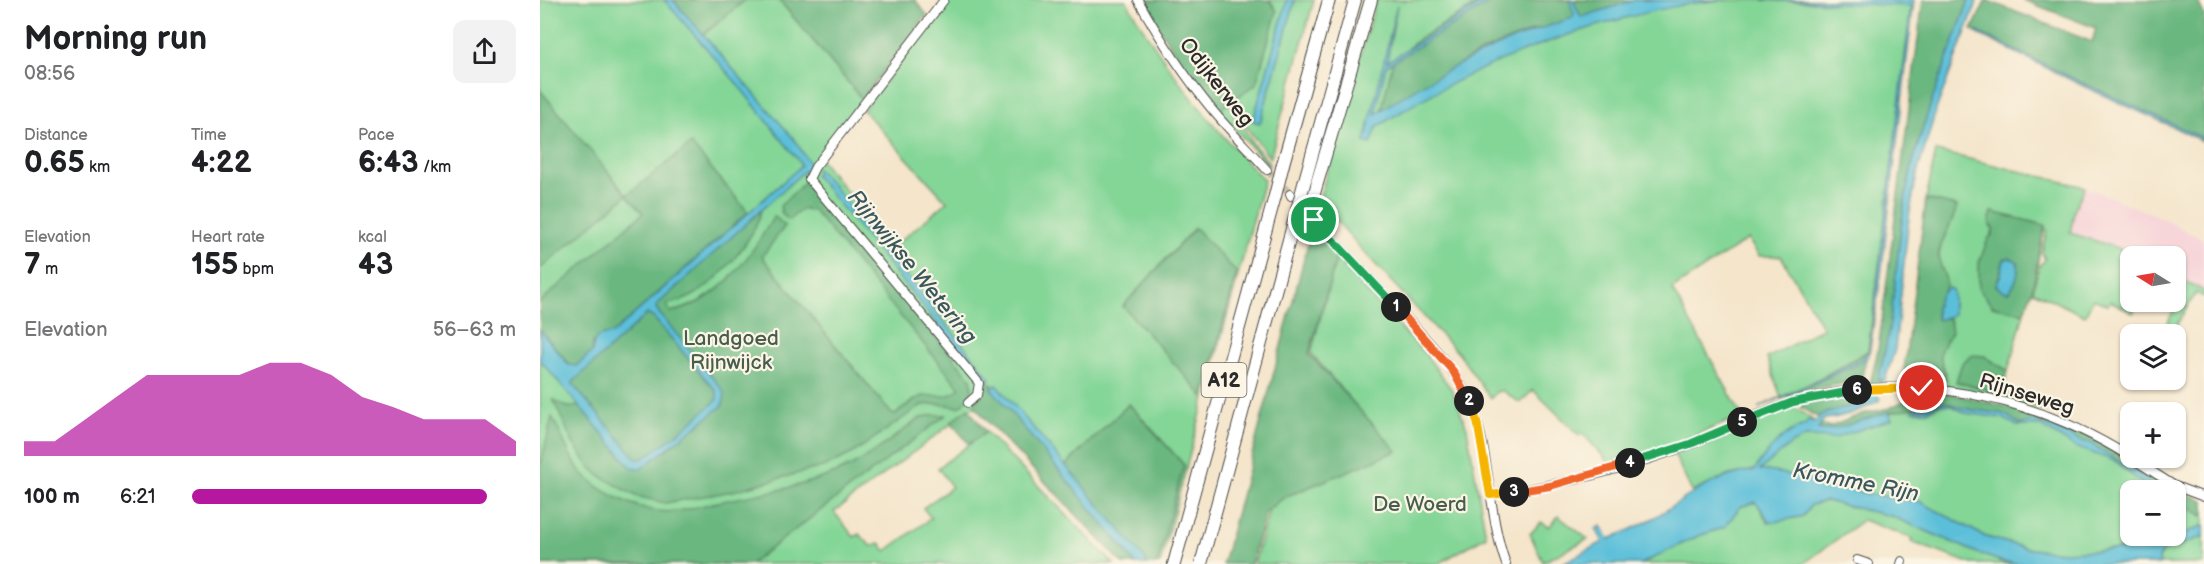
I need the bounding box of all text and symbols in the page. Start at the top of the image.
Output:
text: Morning run [24,19,207,59]
button: share [453,20,516,83]
street label: Odijkerweg [1174,33,1259,132]
text: 08:56 [24,62,75,86]
text: Distance [24,126,88,145]
text: Time [191,126,226,145]
text: Pace [358,126,394,145]
text: 0.65 [24,145,85,181]
text: 4:22 [191,145,252,181]
text: 6:43 [358,145,419,181]
text: km [85,158,110,177]
text: /km [419,158,451,177]
water label: Rijnwijkse Wetering [841,184,982,349]
pin [1288,194,1339,245]
icon: arrive [1297,203,1330,236]
text: Elevation [24,228,91,247]
text: Heart rate [191,228,265,247]
text: kcal [358,228,387,247]
north arrow [2120,246,2186,312]
map controls [2120,246,2186,546]
text: 7 [24,247,41,283]
text: 155 [191,247,238,283]
text: 43 [358,247,393,283]
text: m [41,260,58,279]
text: bpm [238,260,274,279]
pin: 1 [1381,292,1411,322]
text: 1 [1393,297,1399,316]
text: Elevation [24,318,107,342]
text: 56–63 m [433,318,516,342]
button: layers [2120,324,2186,390]
park label: Landgoed Rijnwijck [683,326,779,375]
pin [1896,362,1947,413]
road number: A12 [1202,363,1246,397]
street label: Rijnseweg [1976,368,2077,421]
icon: check [1905,371,1938,404]
pin: 6 [1842,375,1872,405]
text: 6 [1852,380,1862,399]
pin: 2 [1454,386,1484,416]
text: 2 [1464,391,1474,410]
button: + [2120,402,2186,468]
pin: 5 [1727,407,1757,437]
text: 5 [1737,412,1747,431]
pin: 4 [1615,448,1645,478]
text: 4 [1625,453,1635,472]
water label: Kromme Rijn [1790,457,1921,508]
pin: 3 [1499,477,1529,507]
button: − [2120,480,2186,546]
text: 3 [1509,482,1519,501]
text: 100 m [24,485,80,509]
text: 6:21 [120,485,156,509]
park label: De Woerd [1373,492,1467,517]

